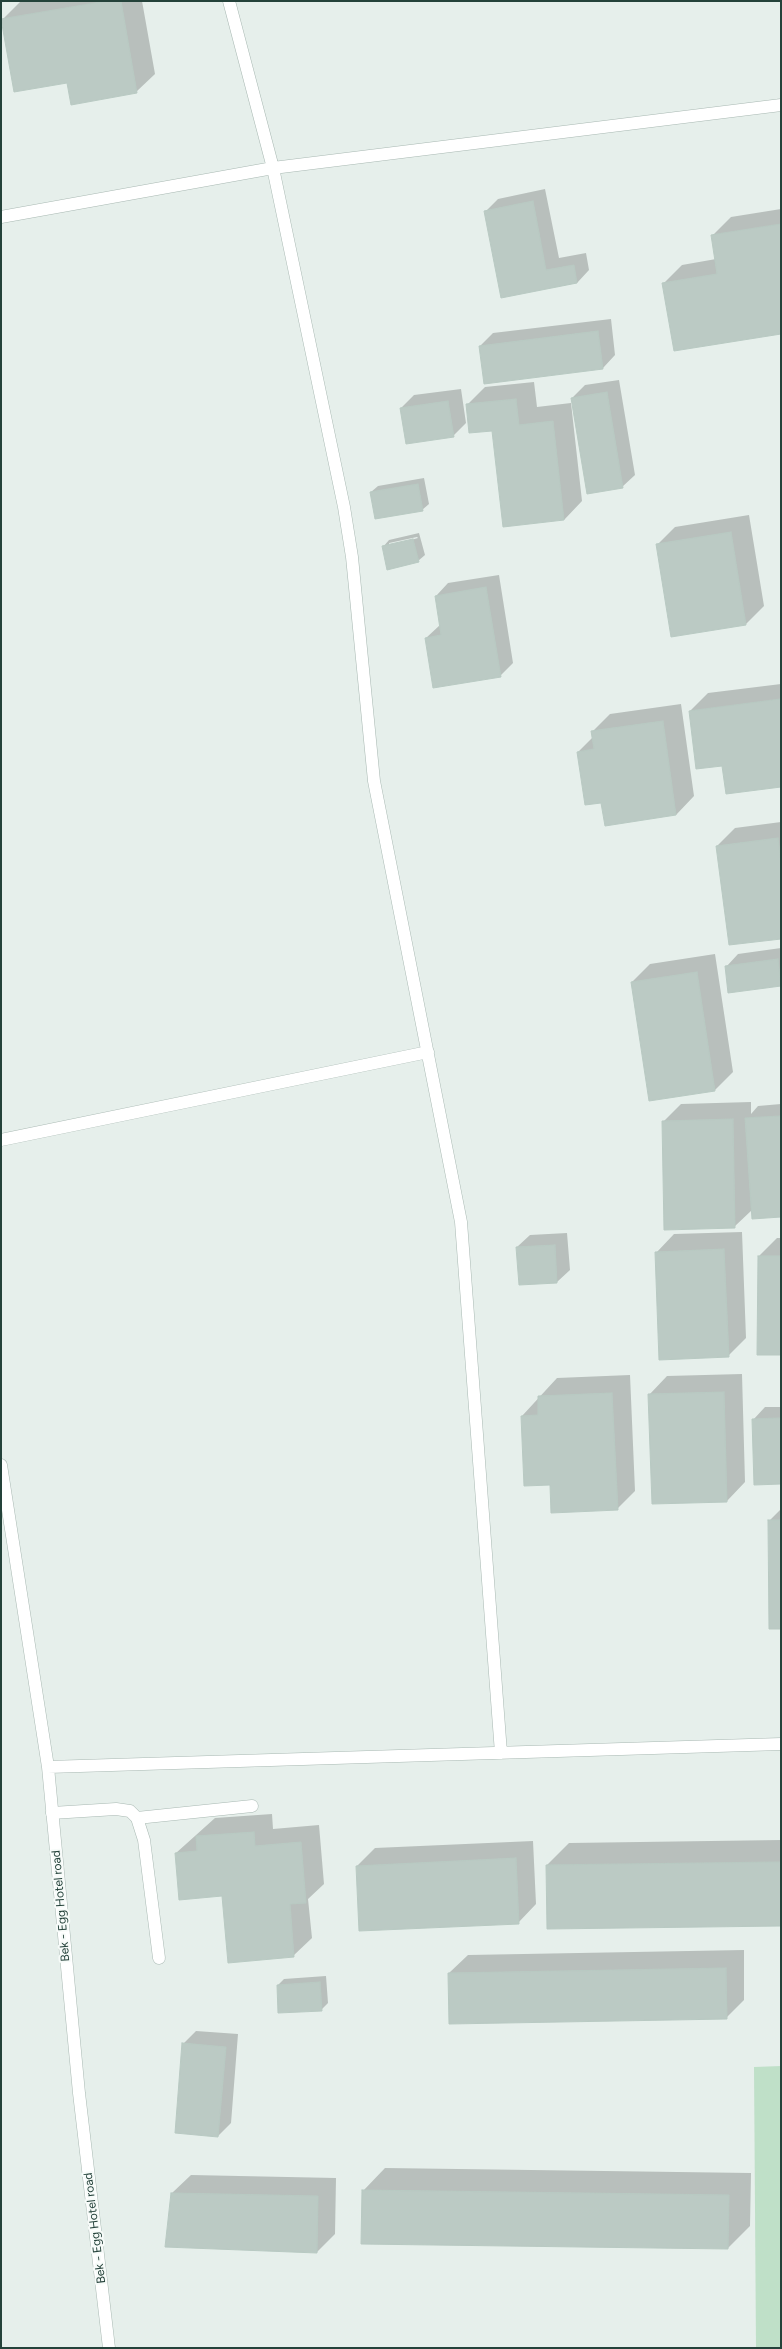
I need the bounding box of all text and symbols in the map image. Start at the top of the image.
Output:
street label: Bek - Egg Hotel road [49,1850,73,1962]
street label: Bek - Egg Hotel road [81,2172,109,2284]

